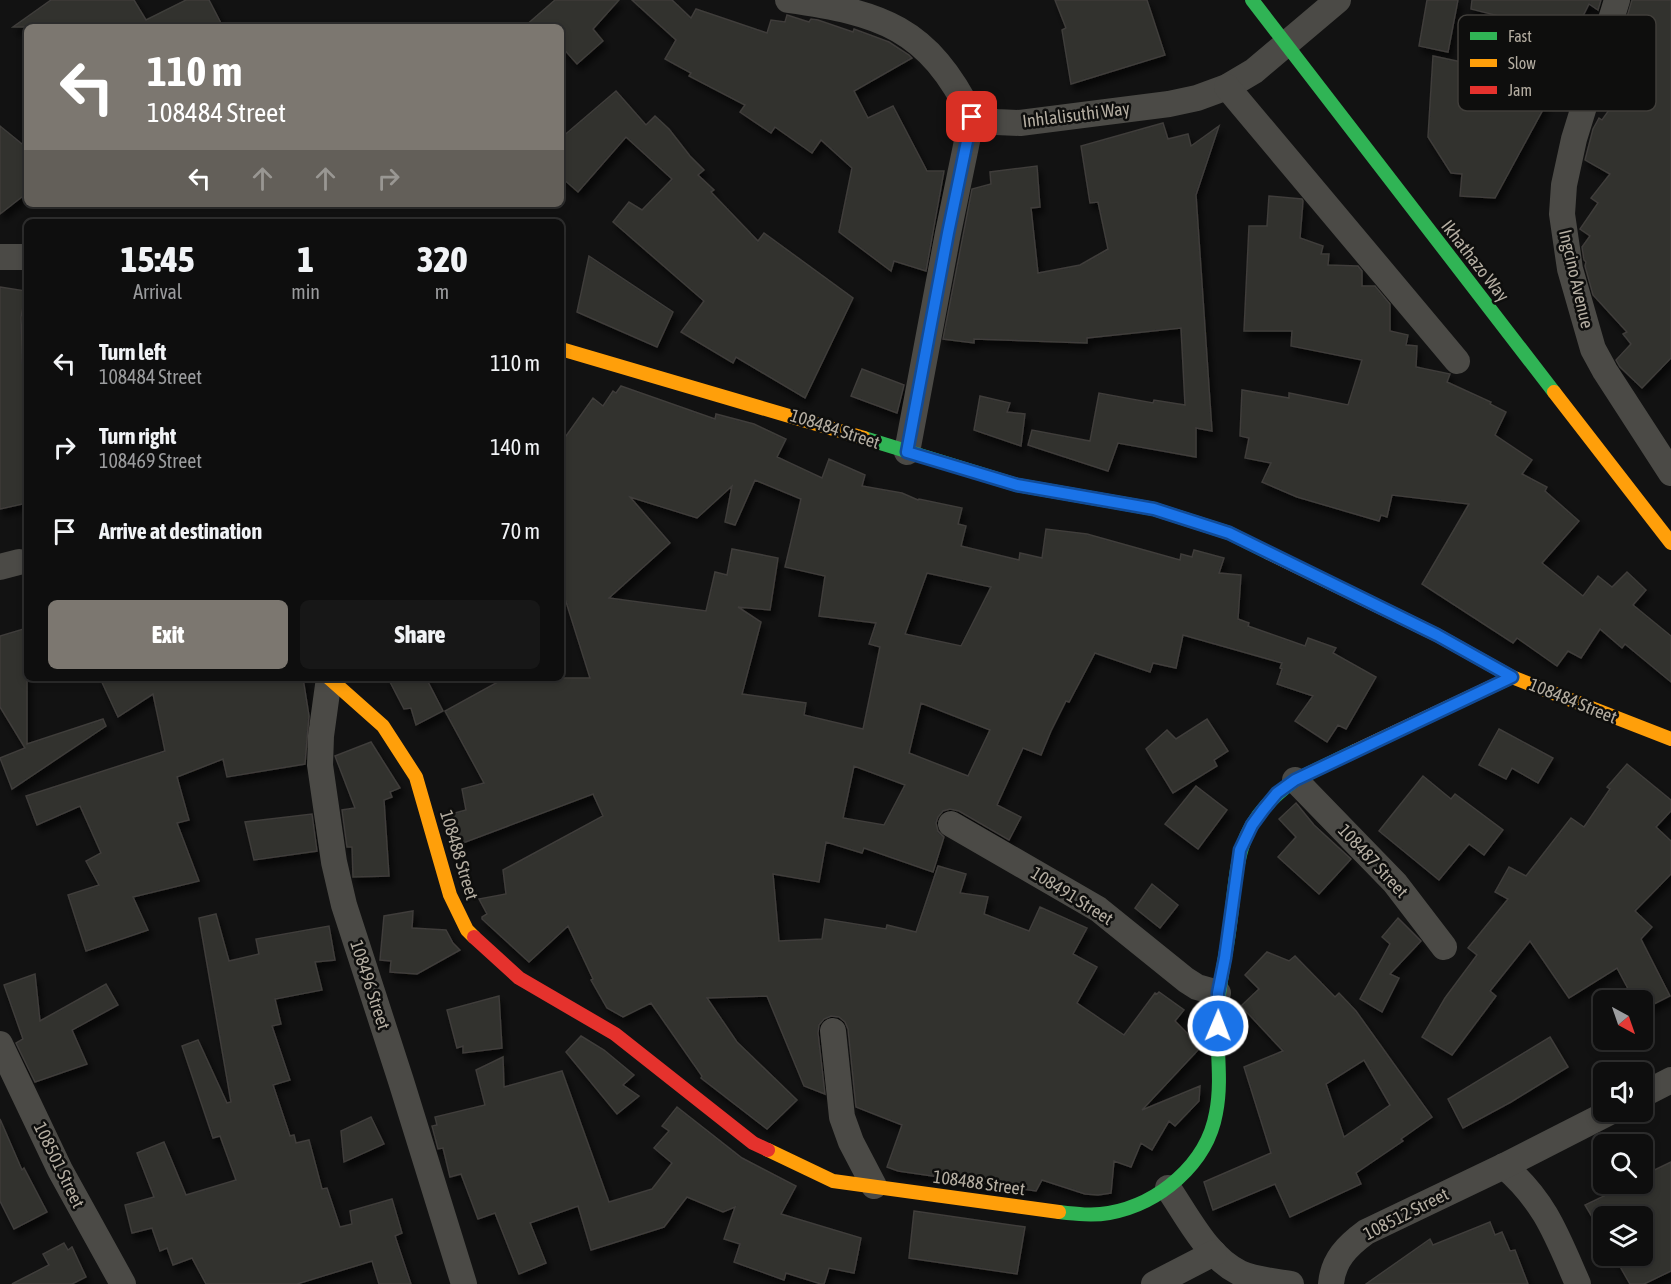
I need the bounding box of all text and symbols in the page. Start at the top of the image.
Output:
legend [1458,15,1656,111]
text: Fast [1508,27,1532,45]
text: 110 m [147,47,242,95]
icon: left [48,48,126,126]
text: Slow [1508,54,1536,72]
text: Jam [1508,81,1532,99]
pin [946,91,997,142]
text: 108484 Street [147,97,286,128]
street label: Inhlalisuthi Way [1021,98,1131,132]
icon: arrive [955,100,988,133]
icon: left [183,162,216,195]
icon: ahead [246,162,279,195]
icon: ahead [309,162,342,195]
icon: right [372,162,405,195]
street label: Ikhathazo Way [1437,216,1514,306]
street label: Ingcino Avenue [1555,227,1598,330]
text: 15:45 [121,238,195,280]
text: 1 [297,238,314,280]
text: 320 [417,238,467,280]
text: Arrival [133,280,182,303]
text: min [291,280,320,303]
text: m [435,280,449,303]
text: Turn left [99,339,166,365]
icon: left [48,347,81,380]
text: 110 m [490,350,540,376]
text: 108484 Street [99,365,202,388]
street label: 108484 Street [788,404,882,453]
text: Turn right [99,423,176,449]
icon: right [48,431,81,464]
text: 140 m [490,434,540,460]
text: 108469 Street [99,449,202,472]
icon: arrive [48,515,81,548]
text: Arrive at destination [99,518,262,544]
text: 70 m [500,518,540,544]
button: Exit [48,600,288,669]
button: Share [300,600,540,669]
street label: 108484 Street [1526,673,1620,728]
street label: 108488 Street [436,807,483,902]
street label: 108487 Street [1334,820,1413,902]
street label: 108491 Street [1027,862,1117,929]
street label: 108496 Street [346,938,395,1032]
north arrow [1593,990,1653,1050]
map controls [1593,990,1653,1266]
position arrow [1186,994,1250,1058]
button: sound [1593,1062,1653,1122]
street label: 108501 Street [30,1119,89,1211]
button: search [1593,1134,1653,1194]
street label: 108488 Street [932,1166,1026,1199]
street label: 108512 Street [1360,1183,1452,1244]
button: layers [1593,1206,1653,1266]

